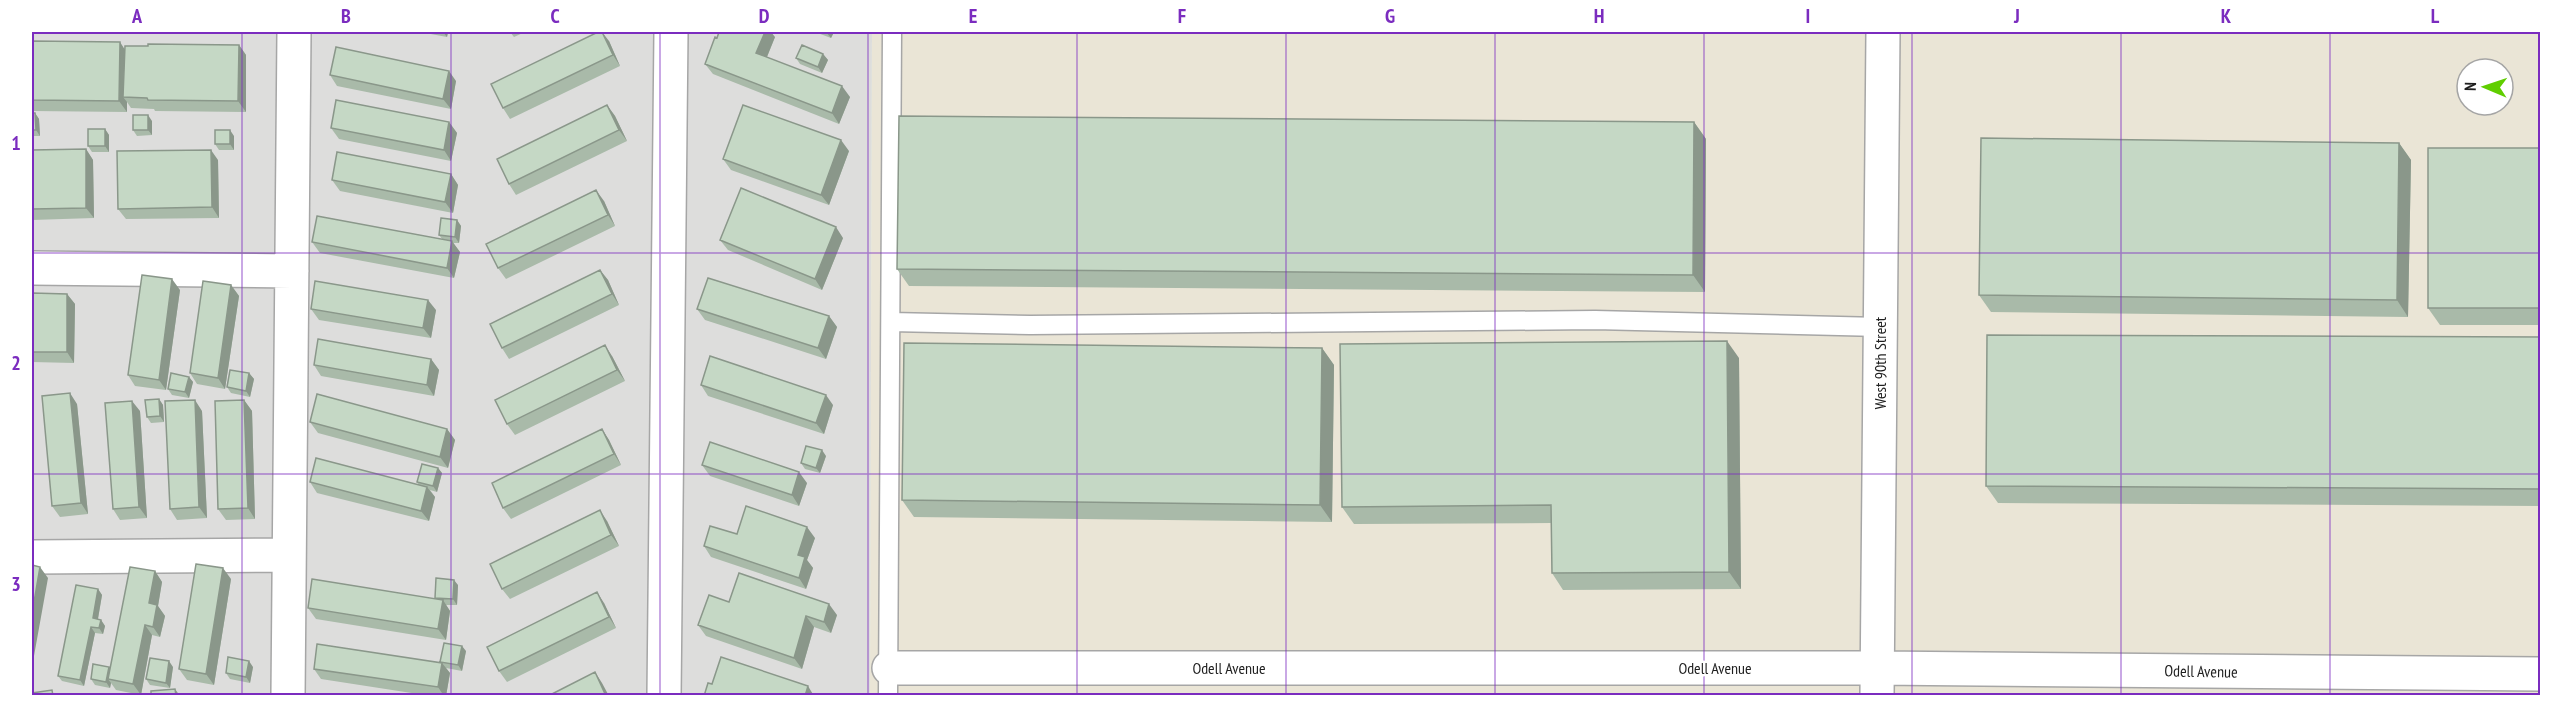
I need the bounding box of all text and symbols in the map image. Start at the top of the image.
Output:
text: A [131,3,143,29]
text: B [341,3,351,29]
text: C [550,3,560,29]
text: D [759,3,770,29]
text: E [969,3,977,29]
text: F [1178,3,1186,29]
text: G [1385,3,1395,29]
text: H [1594,3,1604,29]
text: I [1806,3,1810,29]
text: J [2013,3,2020,29]
text: K [2221,3,2232,29]
text: L [2431,3,2440,29]
north arrow [2455,57,2515,117]
text: N [2460,82,2480,91]
text: 1 [11,130,21,156]
street label: West 90th Street [1870,316,1890,409]
text: 2 [11,350,21,376]
text: 3 [11,571,21,597]
street label: Odell Avenue [1192,658,1266,678]
street label: Odell Avenue [1678,658,1752,678]
street label: Odell Avenue [2164,660,2238,682]

